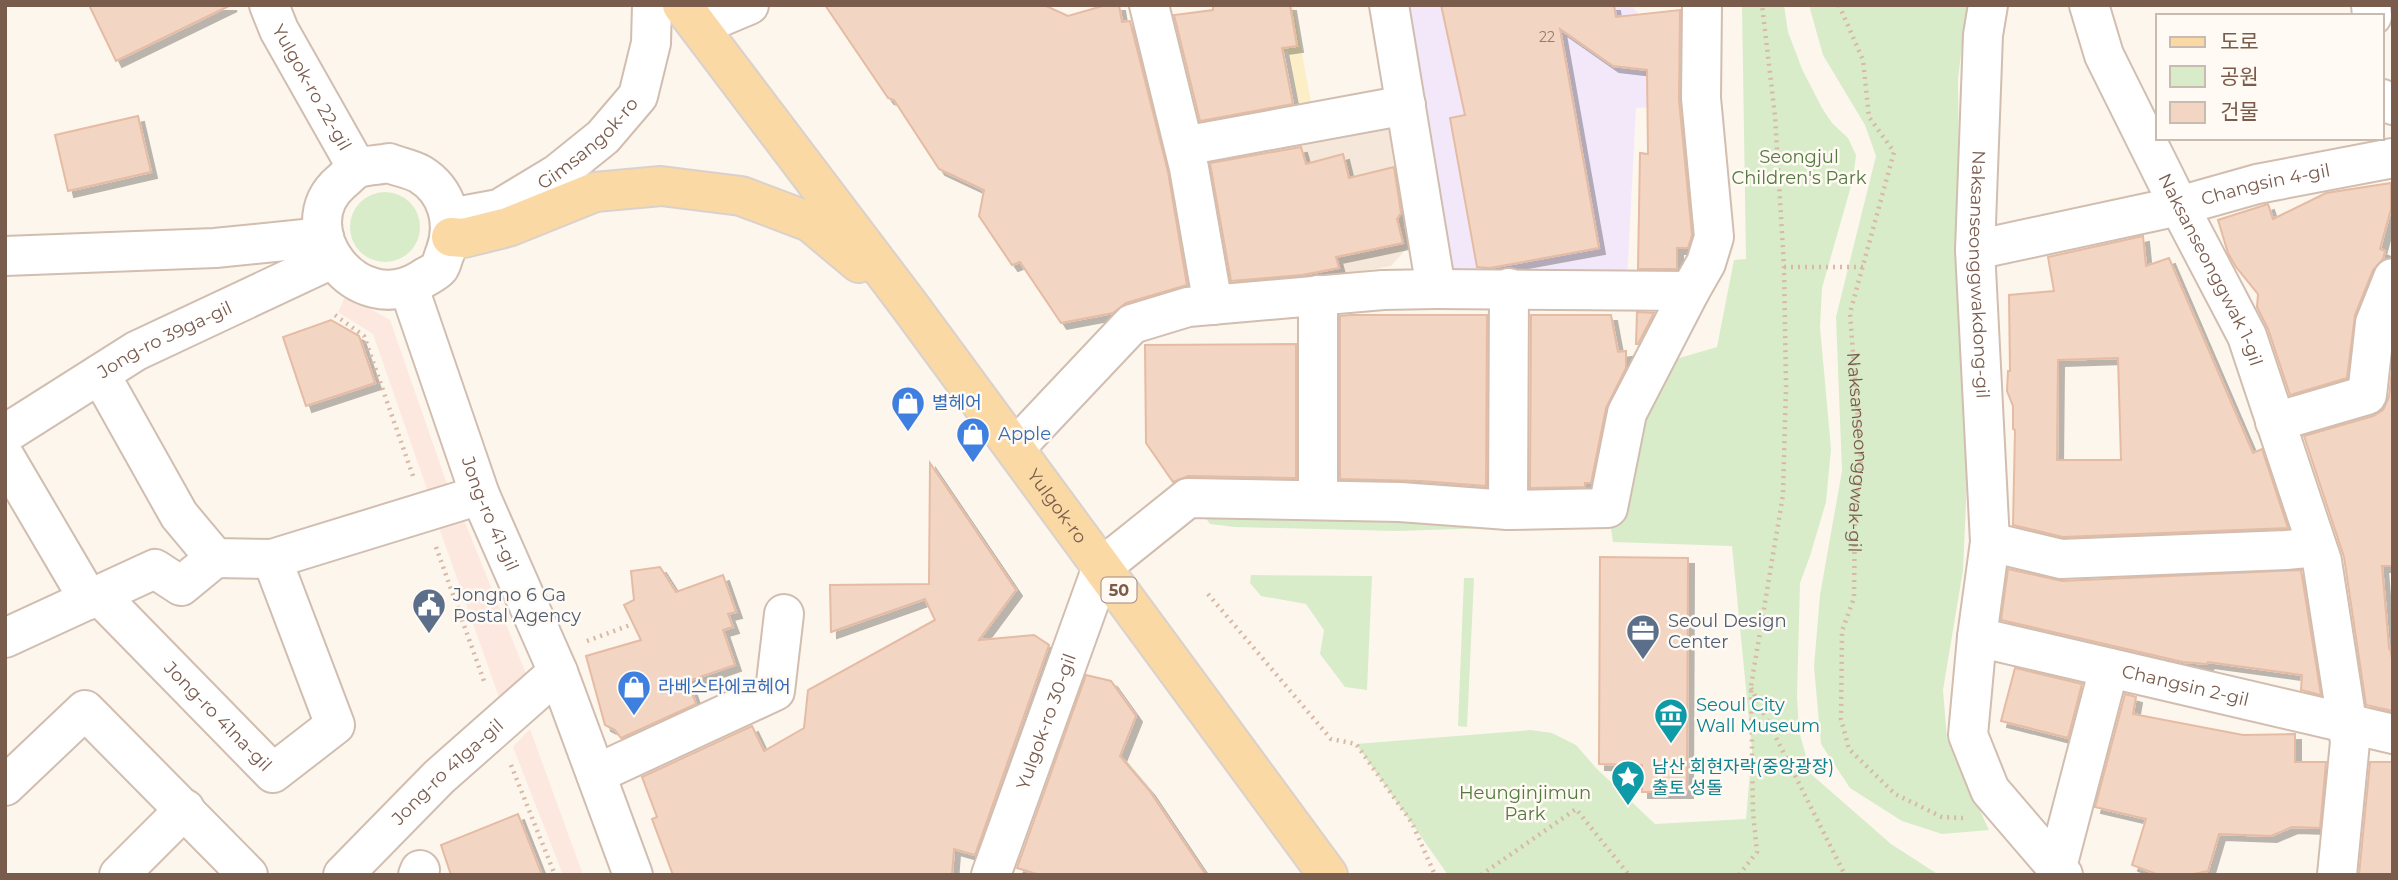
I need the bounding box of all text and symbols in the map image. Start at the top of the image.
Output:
legend [2156,14,2384,140]
street label: Yulgok-ro 22-gil [267,21,356,154]
house number: 22 [1539,28,1555,46]
text: 도로 [2220,29,2259,54]
text: 공원 [2220,64,2259,89]
street label: Gimsangok-ro [533,93,643,194]
text: 건물 [2220,99,2259,124]
park label: Seongjul Children's Park [1731,146,1867,189]
street label: Naksanseonggwakdong-gil [1964,150,1994,399]
street label: Changsin 4-gil [2199,159,2332,210]
street label: Naksanseonggwak 1-gil [2154,170,2267,369]
street label: Jong-ro 39ga-gil [93,296,236,384]
street label: Naksanseonggwak-gil [1842,351,1872,553]
shop icon: 별헤어 [889,384,927,433]
place label: 별헤어 [932,392,982,414]
shop icon: Apple [954,415,992,464]
place label: Apple [998,423,1051,445]
street label: Jong-ro 41-gil [456,453,523,575]
street label: Yulgok-ro [1022,465,1092,548]
road number: 50 [1102,578,1136,603]
place label: Jongno 6 Ga Postal Agency [452,584,581,627]
public building icon: Jongno 6 Ga Postal Agency [410,586,448,635]
place label: Seoul Design Center [1668,610,1787,653]
office icon: Seoul Design Center [1624,612,1662,661]
street label: Yulgok-ro 30-gil [1012,651,1081,793]
street label: Jong-ro 41na-gil [159,656,276,776]
street label: Changsin 2-gil [2120,660,2251,711]
shop icon: 라베스타에코헤어 [615,668,653,717]
place label: 라베스타에코헤어 [658,676,790,698]
place label: Seoul City Wall Museum [1696,694,1820,737]
museum icon: Seoul City Wall Museum [1652,696,1690,745]
street label: Jong-ro 41ga-gil [387,714,508,830]
place label: 남산 회현자락(중앙광장) 출토 성돌 [1652,756,1834,799]
place icon: 남산 회현자락(중앙광장) 출토 성돌 [1609,758,1647,807]
park label: Heunginjimun Park [1459,782,1591,825]

